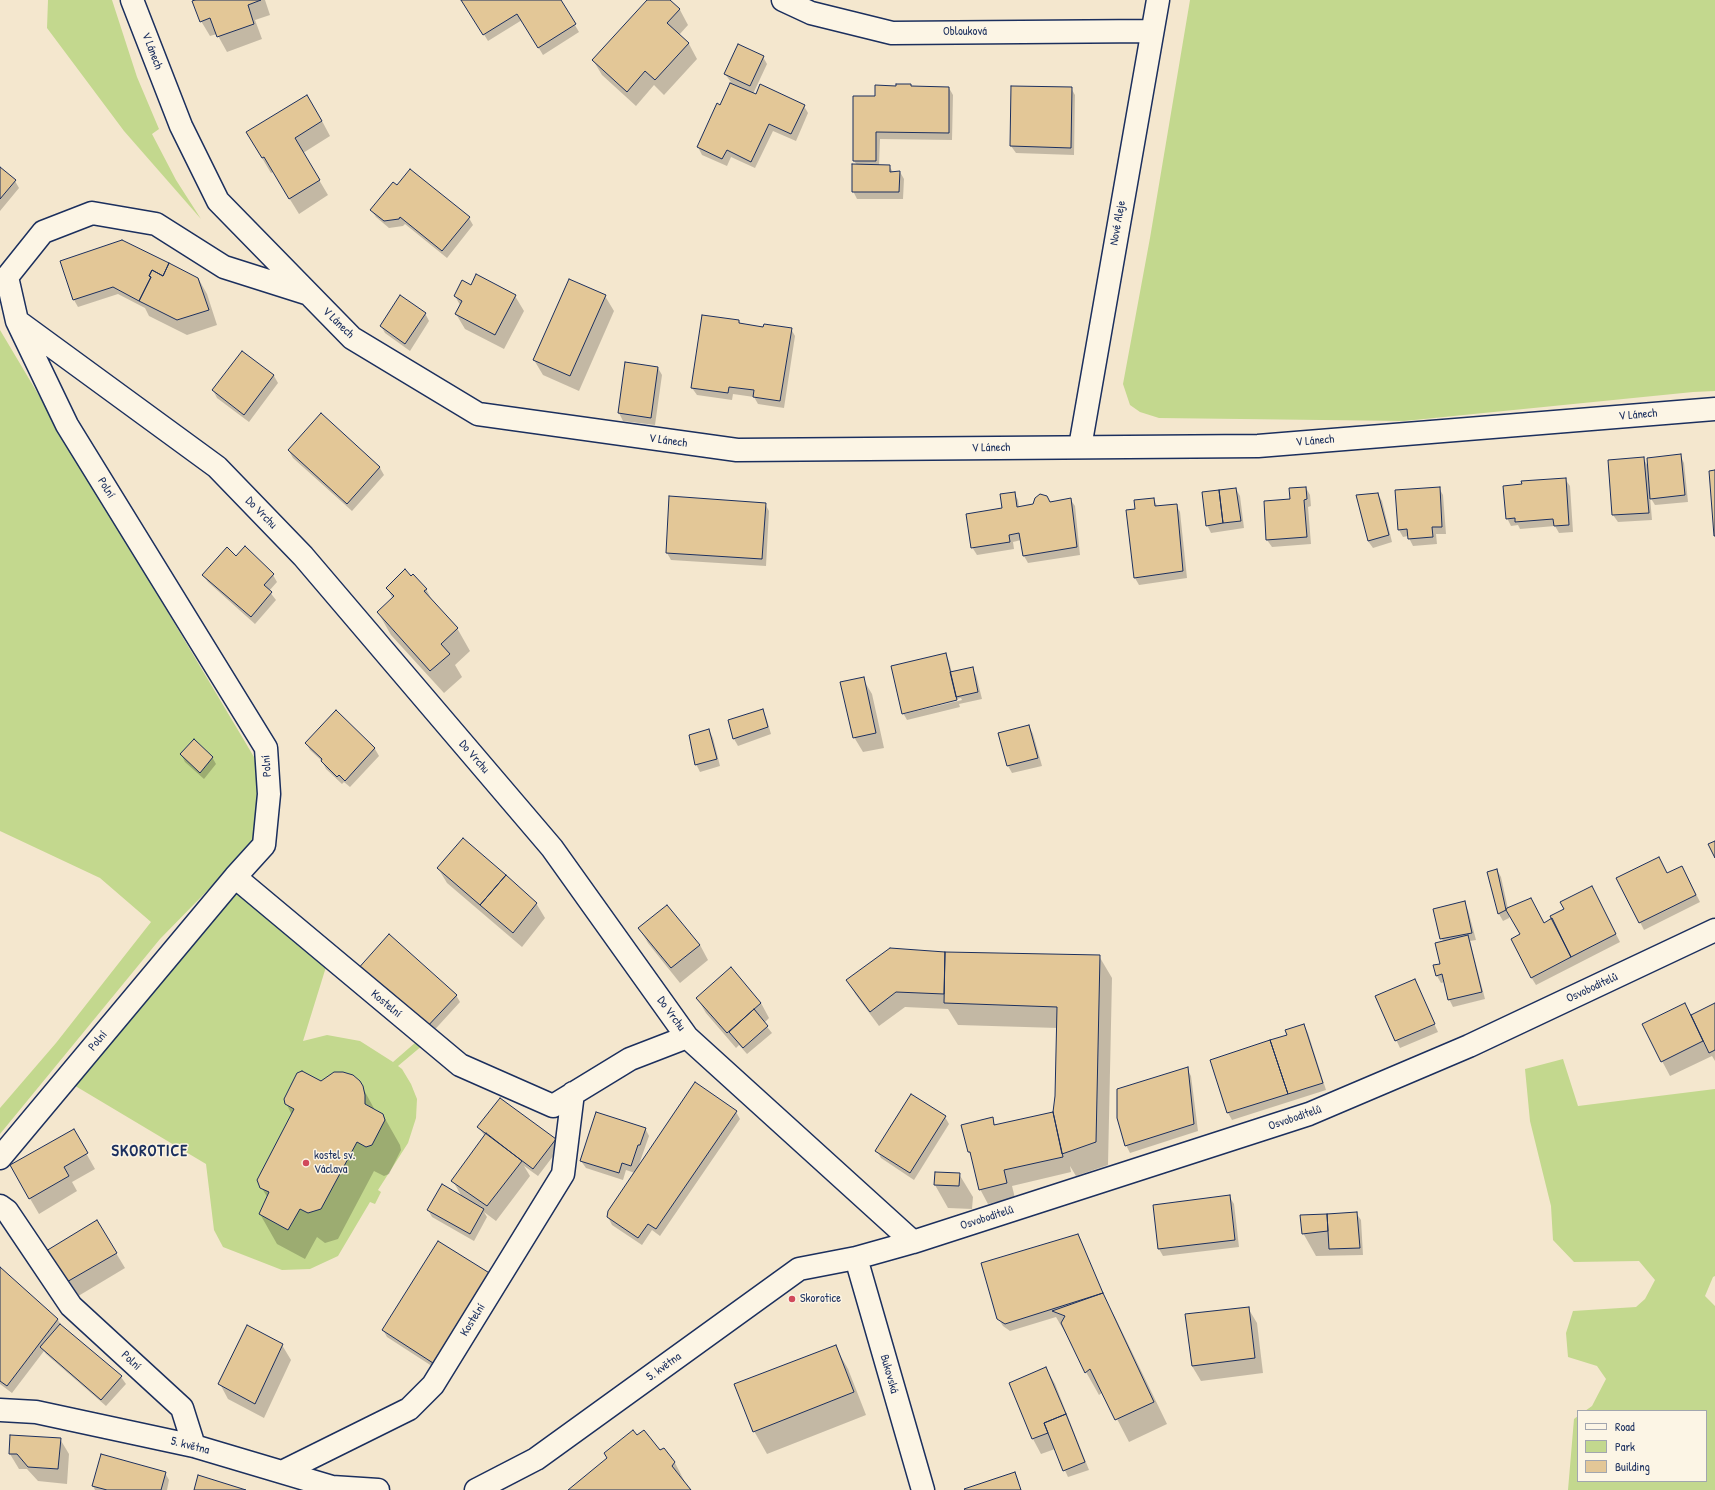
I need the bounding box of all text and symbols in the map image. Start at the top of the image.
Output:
street label: Oblouková [943,25,987,39]
street label: V Lánech [138,30,166,72]
street label: Nové Aleje [1107,200,1129,246]
street label: V Lánech [319,304,357,342]
street label: V Lánech [1618,406,1658,424]
street label: V Lánech [648,431,688,451]
street label: V Lánech [1295,432,1335,450]
street label: V Lánech [972,440,1010,456]
street label: Polní [94,475,118,501]
street label: Do Vrchu [242,494,280,532]
street label: Do Vrchu [456,738,492,776]
street label: Polní [259,755,275,777]
street label: Osvoboditelů [1564,970,1620,1006]
street label: Kostelní [368,987,404,1021]
street label: Do Vrchu [654,994,688,1034]
street label: Polní [85,1028,111,1054]
street label: Osvoboditelů [1267,1102,1323,1134]
district label: SKOROTICE [112,1142,188,1162]
place label: kostel sv. Václava [314,1149,355,1177]
marker: kostel sv. Václava [301,1158,311,1168]
street label: Osvoboditelů [959,1203,1015,1233]
place label: Skorotice [800,1292,841,1306]
marker: Skorotice [787,1294,797,1304]
street label: Kostelní [457,1301,489,1339]
street label: Polní [118,1348,144,1374]
street label: 5. května [644,1350,684,1384]
street label: Bukovská [877,1353,901,1395]
legend [1577,1410,1707,1482]
text: Road [1615,1418,1635,1435]
street label: 5. května [169,1434,211,1458]
text: Park [1615,1438,1635,1455]
text: Building [1615,1458,1650,1475]

